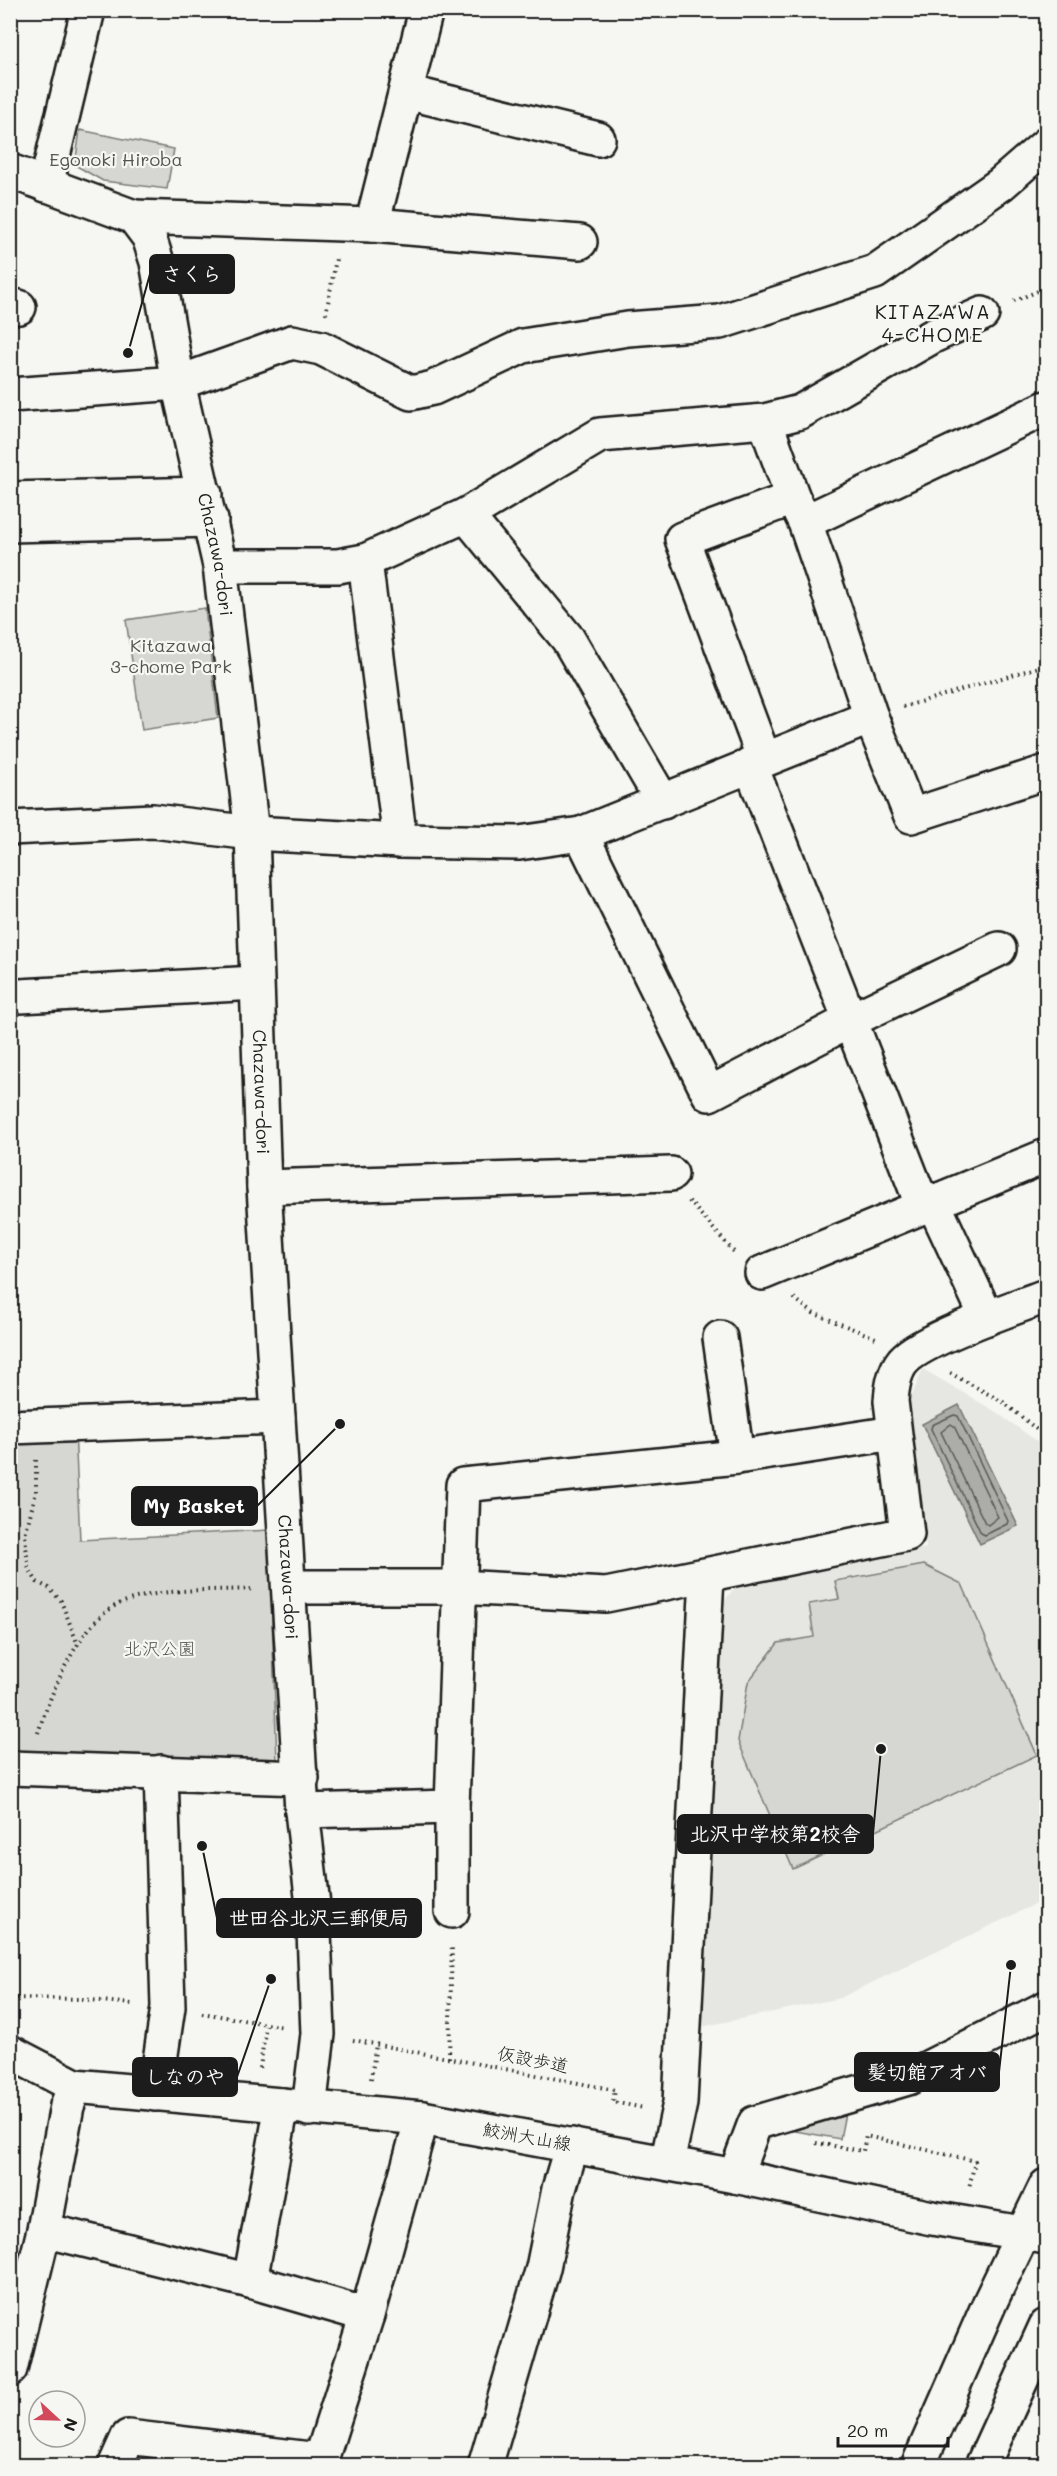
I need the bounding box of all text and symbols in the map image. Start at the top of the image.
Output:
park label: Egonoki Hiroba [49,147,183,171]
callout: さくら [150,255,234,293]
text: さくら [162,260,222,286]
district label: KITAZAWA 4-CHOME [875,298,991,347]
street label: Chazawa-dori [193,490,239,617]
park label: Kitazawa 3-chome Park [110,633,232,678]
street label: Chazawa-dori [248,1029,276,1155]
callout: My Basket [132,1487,257,1525]
text: My Basket [143,1492,245,1518]
street label: Chazawa-dori [273,1514,305,1640]
park label: 北沢公園 [124,1636,196,1660]
callout: 北沢中学校第2校舎 [678,1815,873,1853]
text: 北沢中学校第2校舎 [689,1820,861,1846]
callout: 世田谷北沢三郵便局 [217,1899,421,1937]
text: 世田谷北沢三郵便局 [229,1904,409,1930]
street label: 仮設歩道 [496,2040,571,2078]
callout: 髪切館アオバ [855,2053,999,2091]
callout: しなのや [133,2058,237,2096]
text: 髪切館アオバ [867,2058,987,2084]
text: しなのや [145,2063,225,2089]
street label: 鮫洲大山線 [481,2116,574,2156]
north arrow [27,2389,87,2449]
scale bar [838,2410,948,2448]
text: N [59,2415,83,2434]
text: 20 m [847,2418,888,2442]

